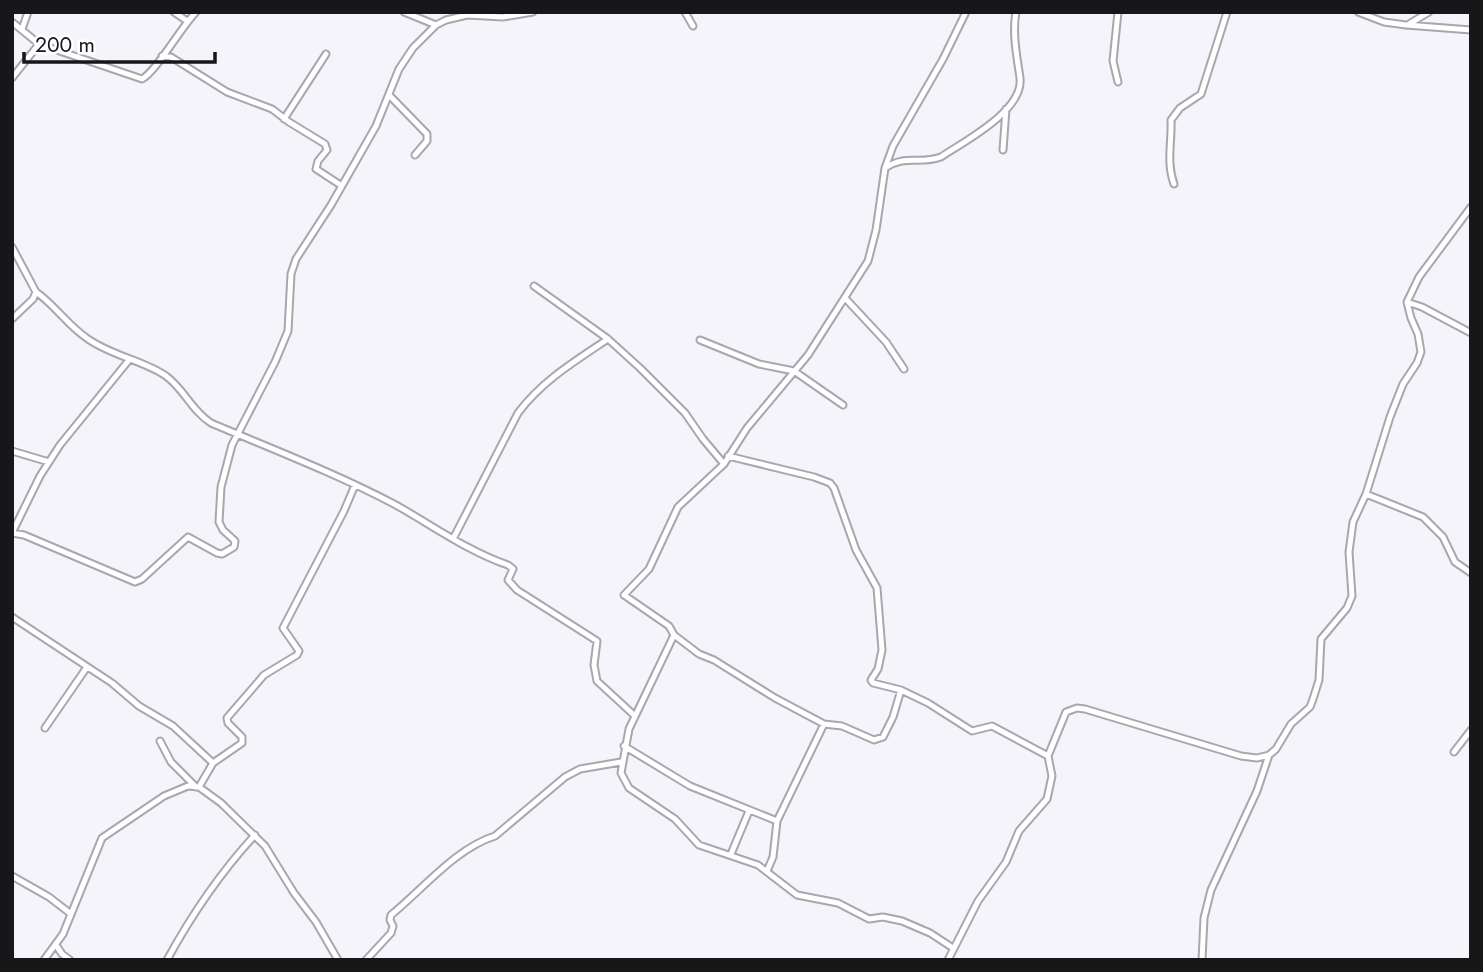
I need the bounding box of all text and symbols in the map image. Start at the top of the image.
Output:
scale bar [24,21,215,65]
text: 200 m [35,30,95,60]

